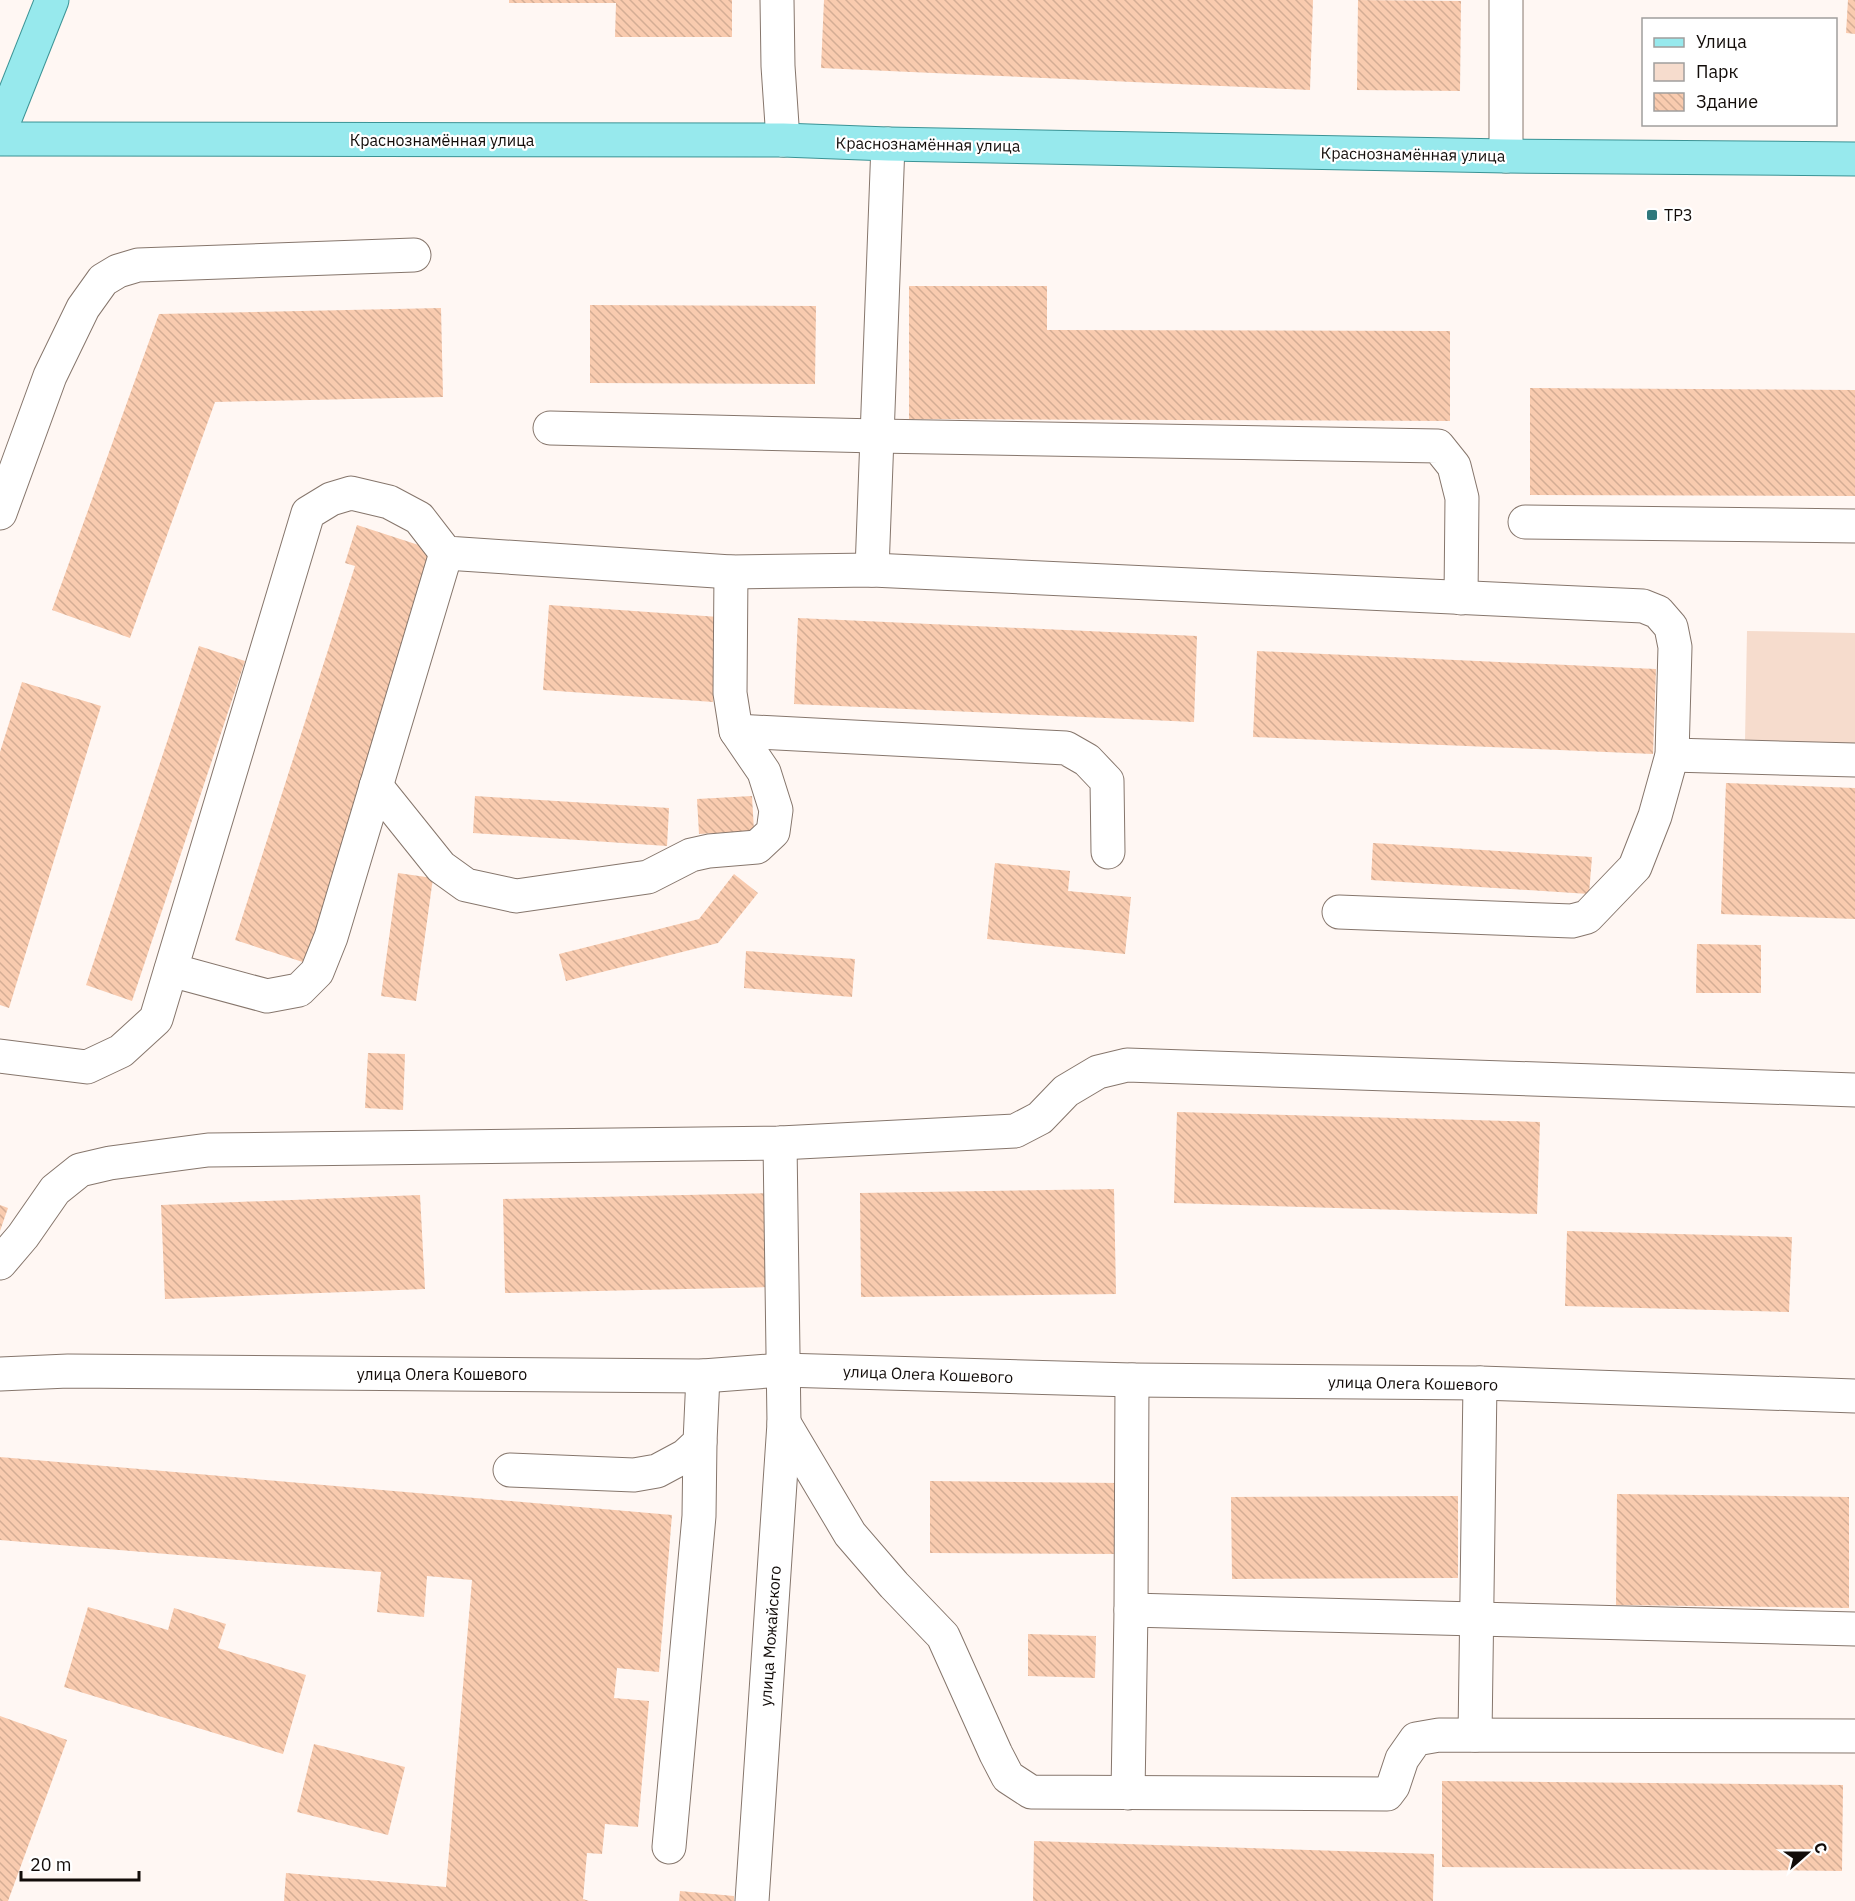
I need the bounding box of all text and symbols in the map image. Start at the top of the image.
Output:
legend [1642,18,1837,126]
text: Улица [1696,30,1747,53]
text: Парк [1696,60,1739,83]
text: Здание [1696,90,1758,113]
street label: Краснознамённая улица [350,130,535,150]
street label: Краснознамённая улица [836,132,1021,156]
street label: Краснознамённая улица [1321,142,1506,166]
place label: ТРЗ [1664,205,1692,225]
marker: ТРЗ [1645,208,1659,222]
street label: улица Олега Кошевого [843,1361,1014,1387]
street label: улица Олега Кошевого [357,1364,527,1384]
street label: улица Олега Кошевого [1328,1372,1498,1394]
street label: улица Можайского [755,1565,785,1707]
north arrow [1777,1823,1837,1883]
text: С [1810,1839,1832,1856]
scale bar [21,1844,140,1882]
text: 20 m [30,1853,72,1876]

